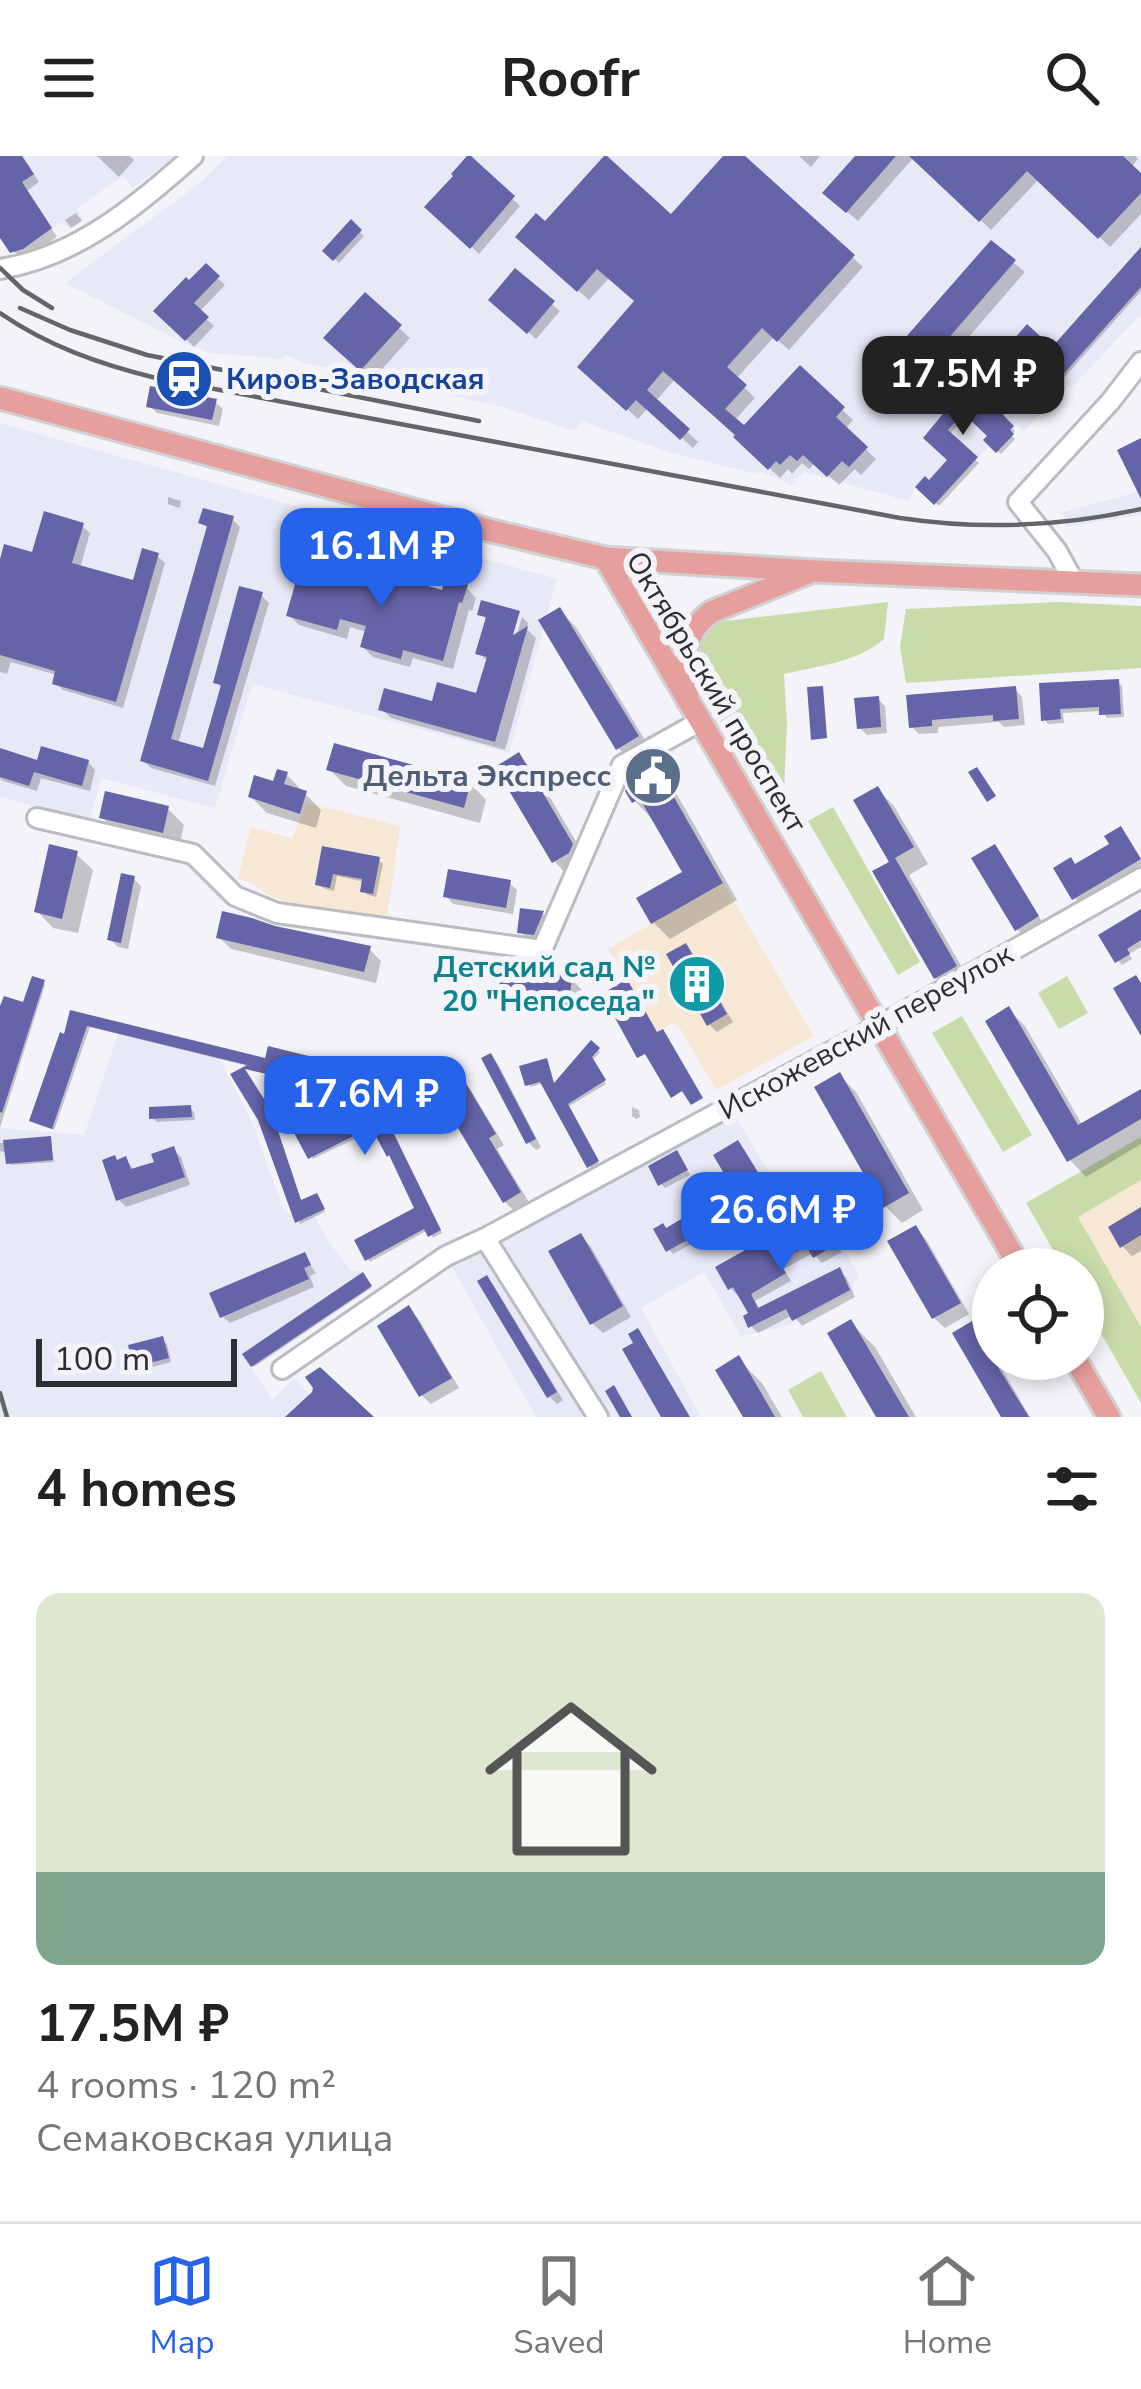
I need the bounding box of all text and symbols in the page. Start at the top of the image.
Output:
text: Roofr [501,41,640,115]
icon: menu [36,45,102,111]
icon: search [1039,45,1105,111]
pin: 17.5M ₽ [852,336,1074,438]
station icon: Киров-Заводская [153,348,215,410]
text: 17.5M ₽ [889,348,1037,401]
place label: Киров-Заводская [226,359,485,400]
pin: 16.1M ₽ [270,508,492,610]
text: 16.1M ₽ [307,520,455,573]
street label: Октябрьский проспект [616,544,817,841]
public building icon: Дельта Экспресс [622,745,684,807]
place label: Дельта Экспресс [363,756,611,797]
street label: Искожевский переулок [712,934,1021,1130]
place label: Детский сад № 20 "Непоседа" [433,947,655,1022]
building icon: Детский сад № 20 "Непоседа" [666,953,728,1015]
pin: 17.6M ₽ [254,1056,476,1158]
text: 17.6M ₽ [291,1068,439,1121]
pin: 26.6M ₽ [671,1172,893,1274]
text: 26.6M ₽ [708,1184,856,1237]
map controls [972,1248,1104,1380]
button: locate [972,1248,1104,1380]
scale bar [36,1333,237,1386]
text: 100 m [54,1337,150,1382]
text: 4 homes [36,1454,237,1524]
icon: filters [1039,1456,1105,1522]
icon: home [463,1671,679,1887]
text: 17.5M ₽ [36,1989,229,2059]
text: 4 rooms · 120 m² [36,2059,336,2112]
text: Семаковская улица [36,2112,393,2165]
tab: Map [149,2248,215,2365]
tab: Saved [513,2248,604,2365]
tab: Home [903,2248,992,2365]

